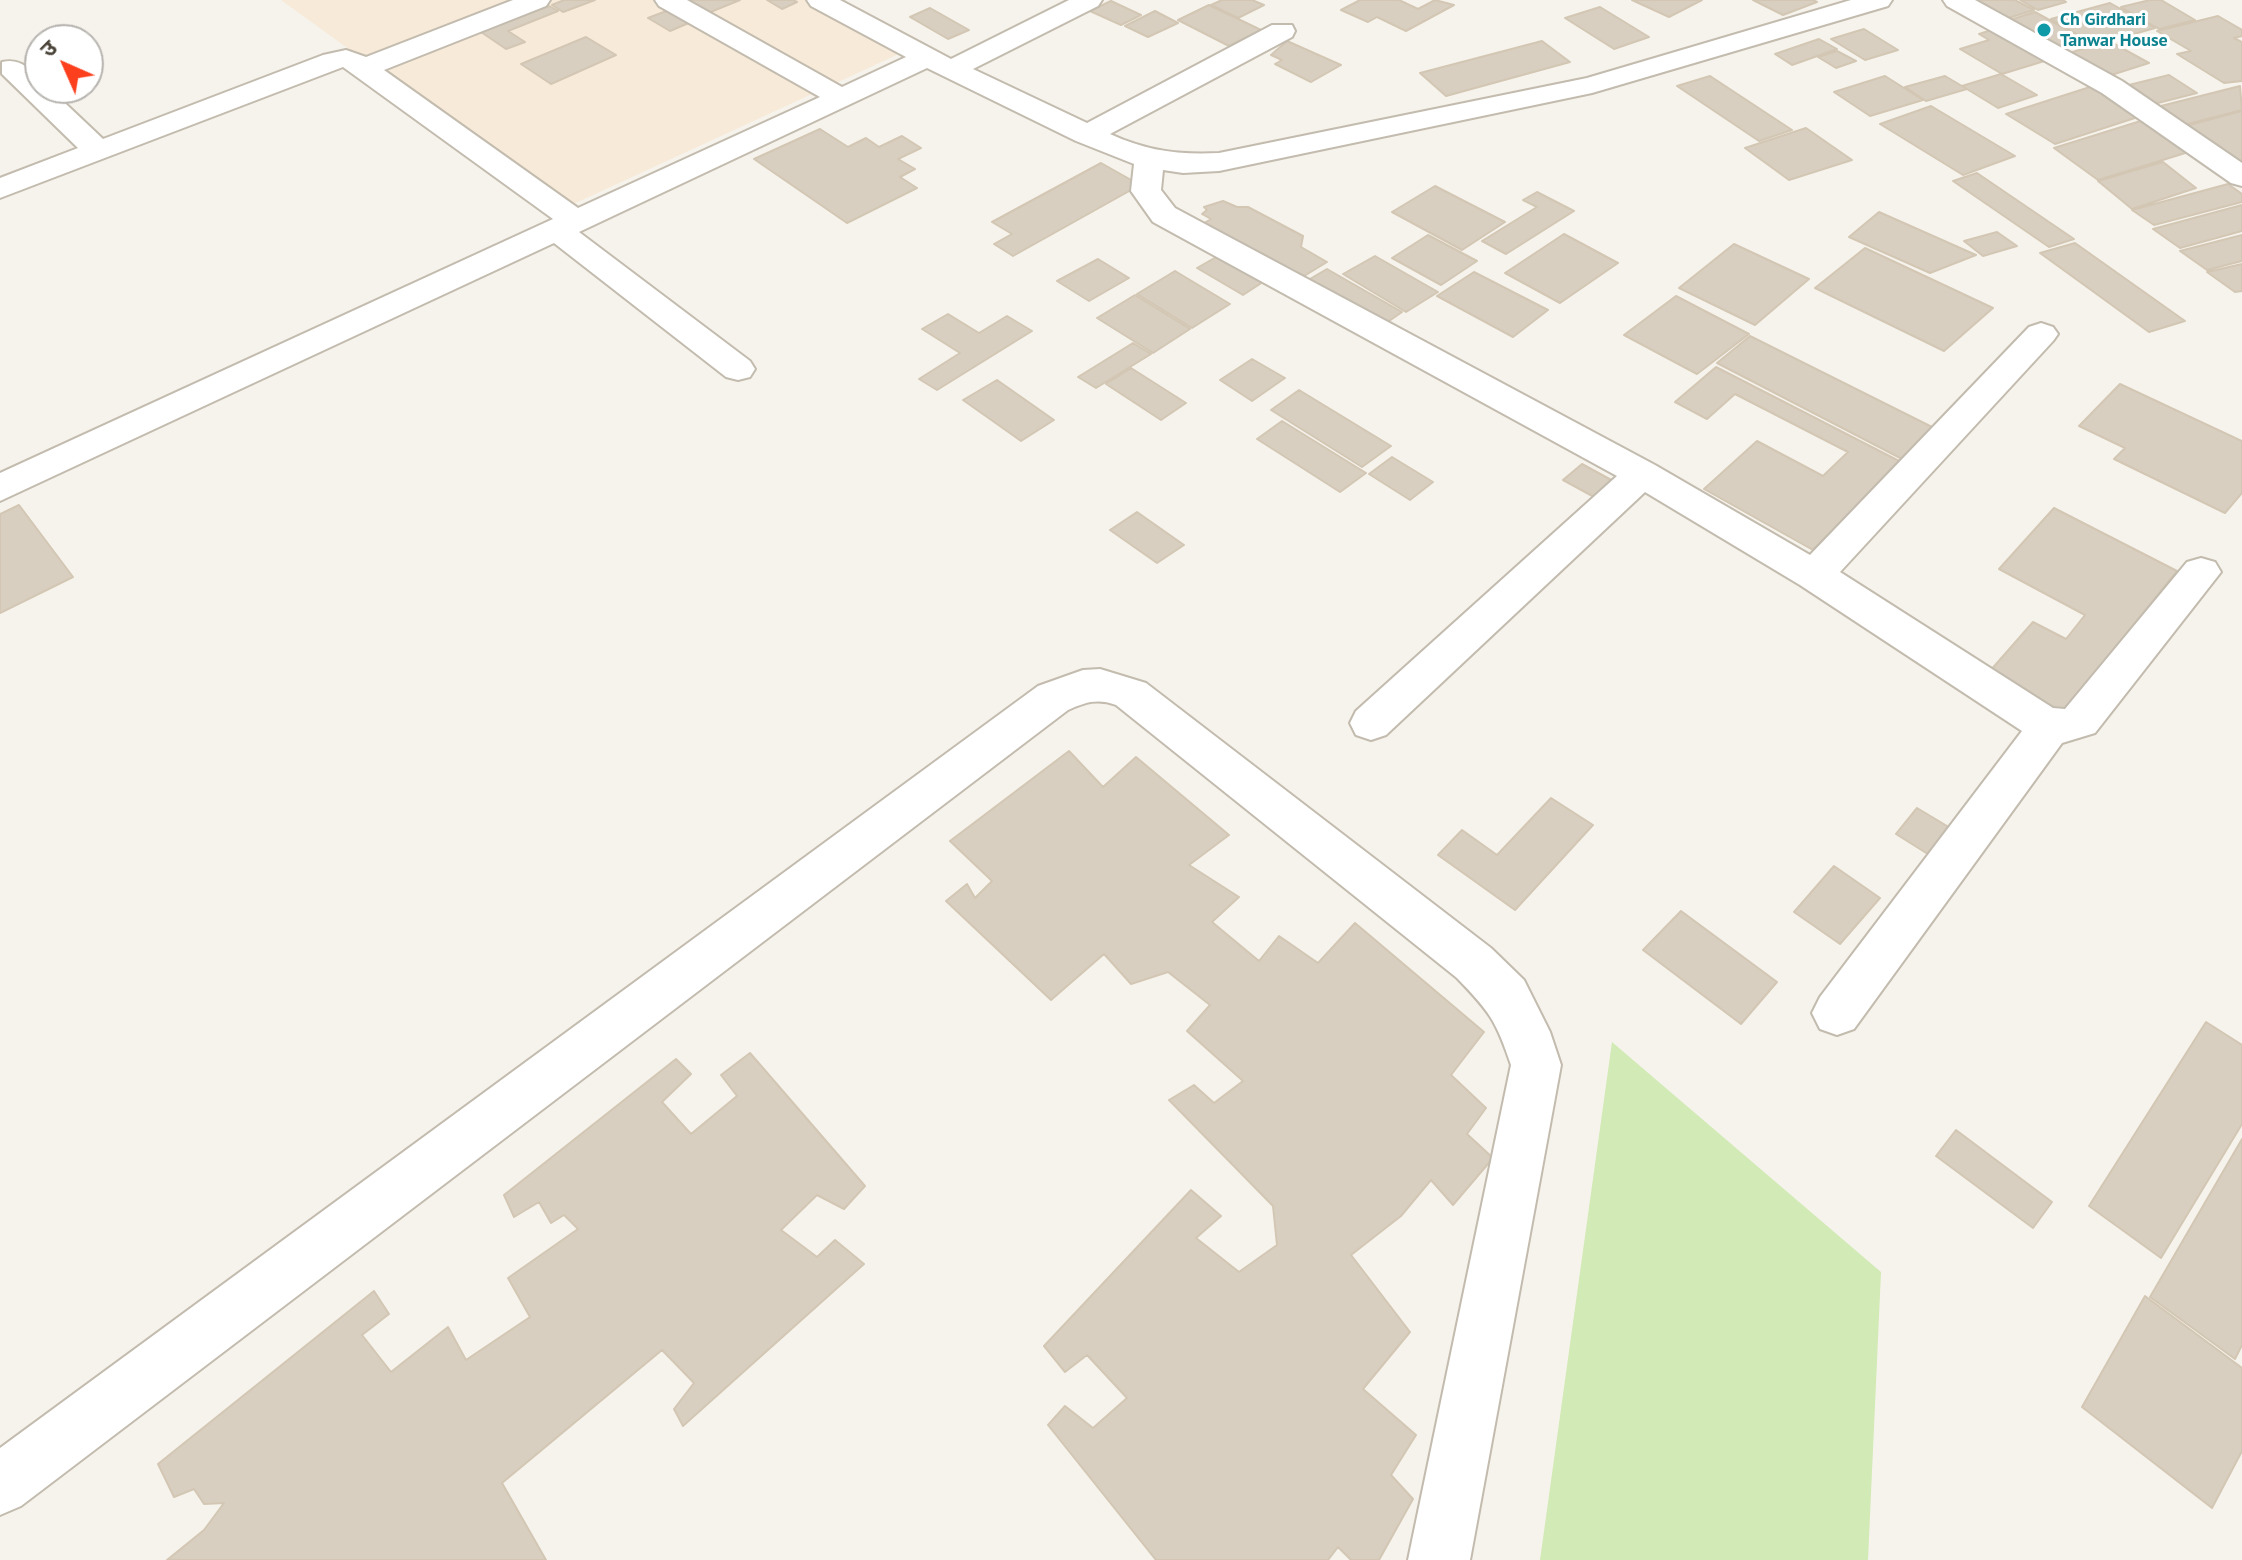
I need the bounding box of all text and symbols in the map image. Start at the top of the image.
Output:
place label: Ch Girdhari Tanwar House [2060,9,2168,52]
marker: Ch Girdhari Tanwar House [2035,21,2053,39]
north arrow [24,24,104,104]
text: उ [34,34,63,63]

